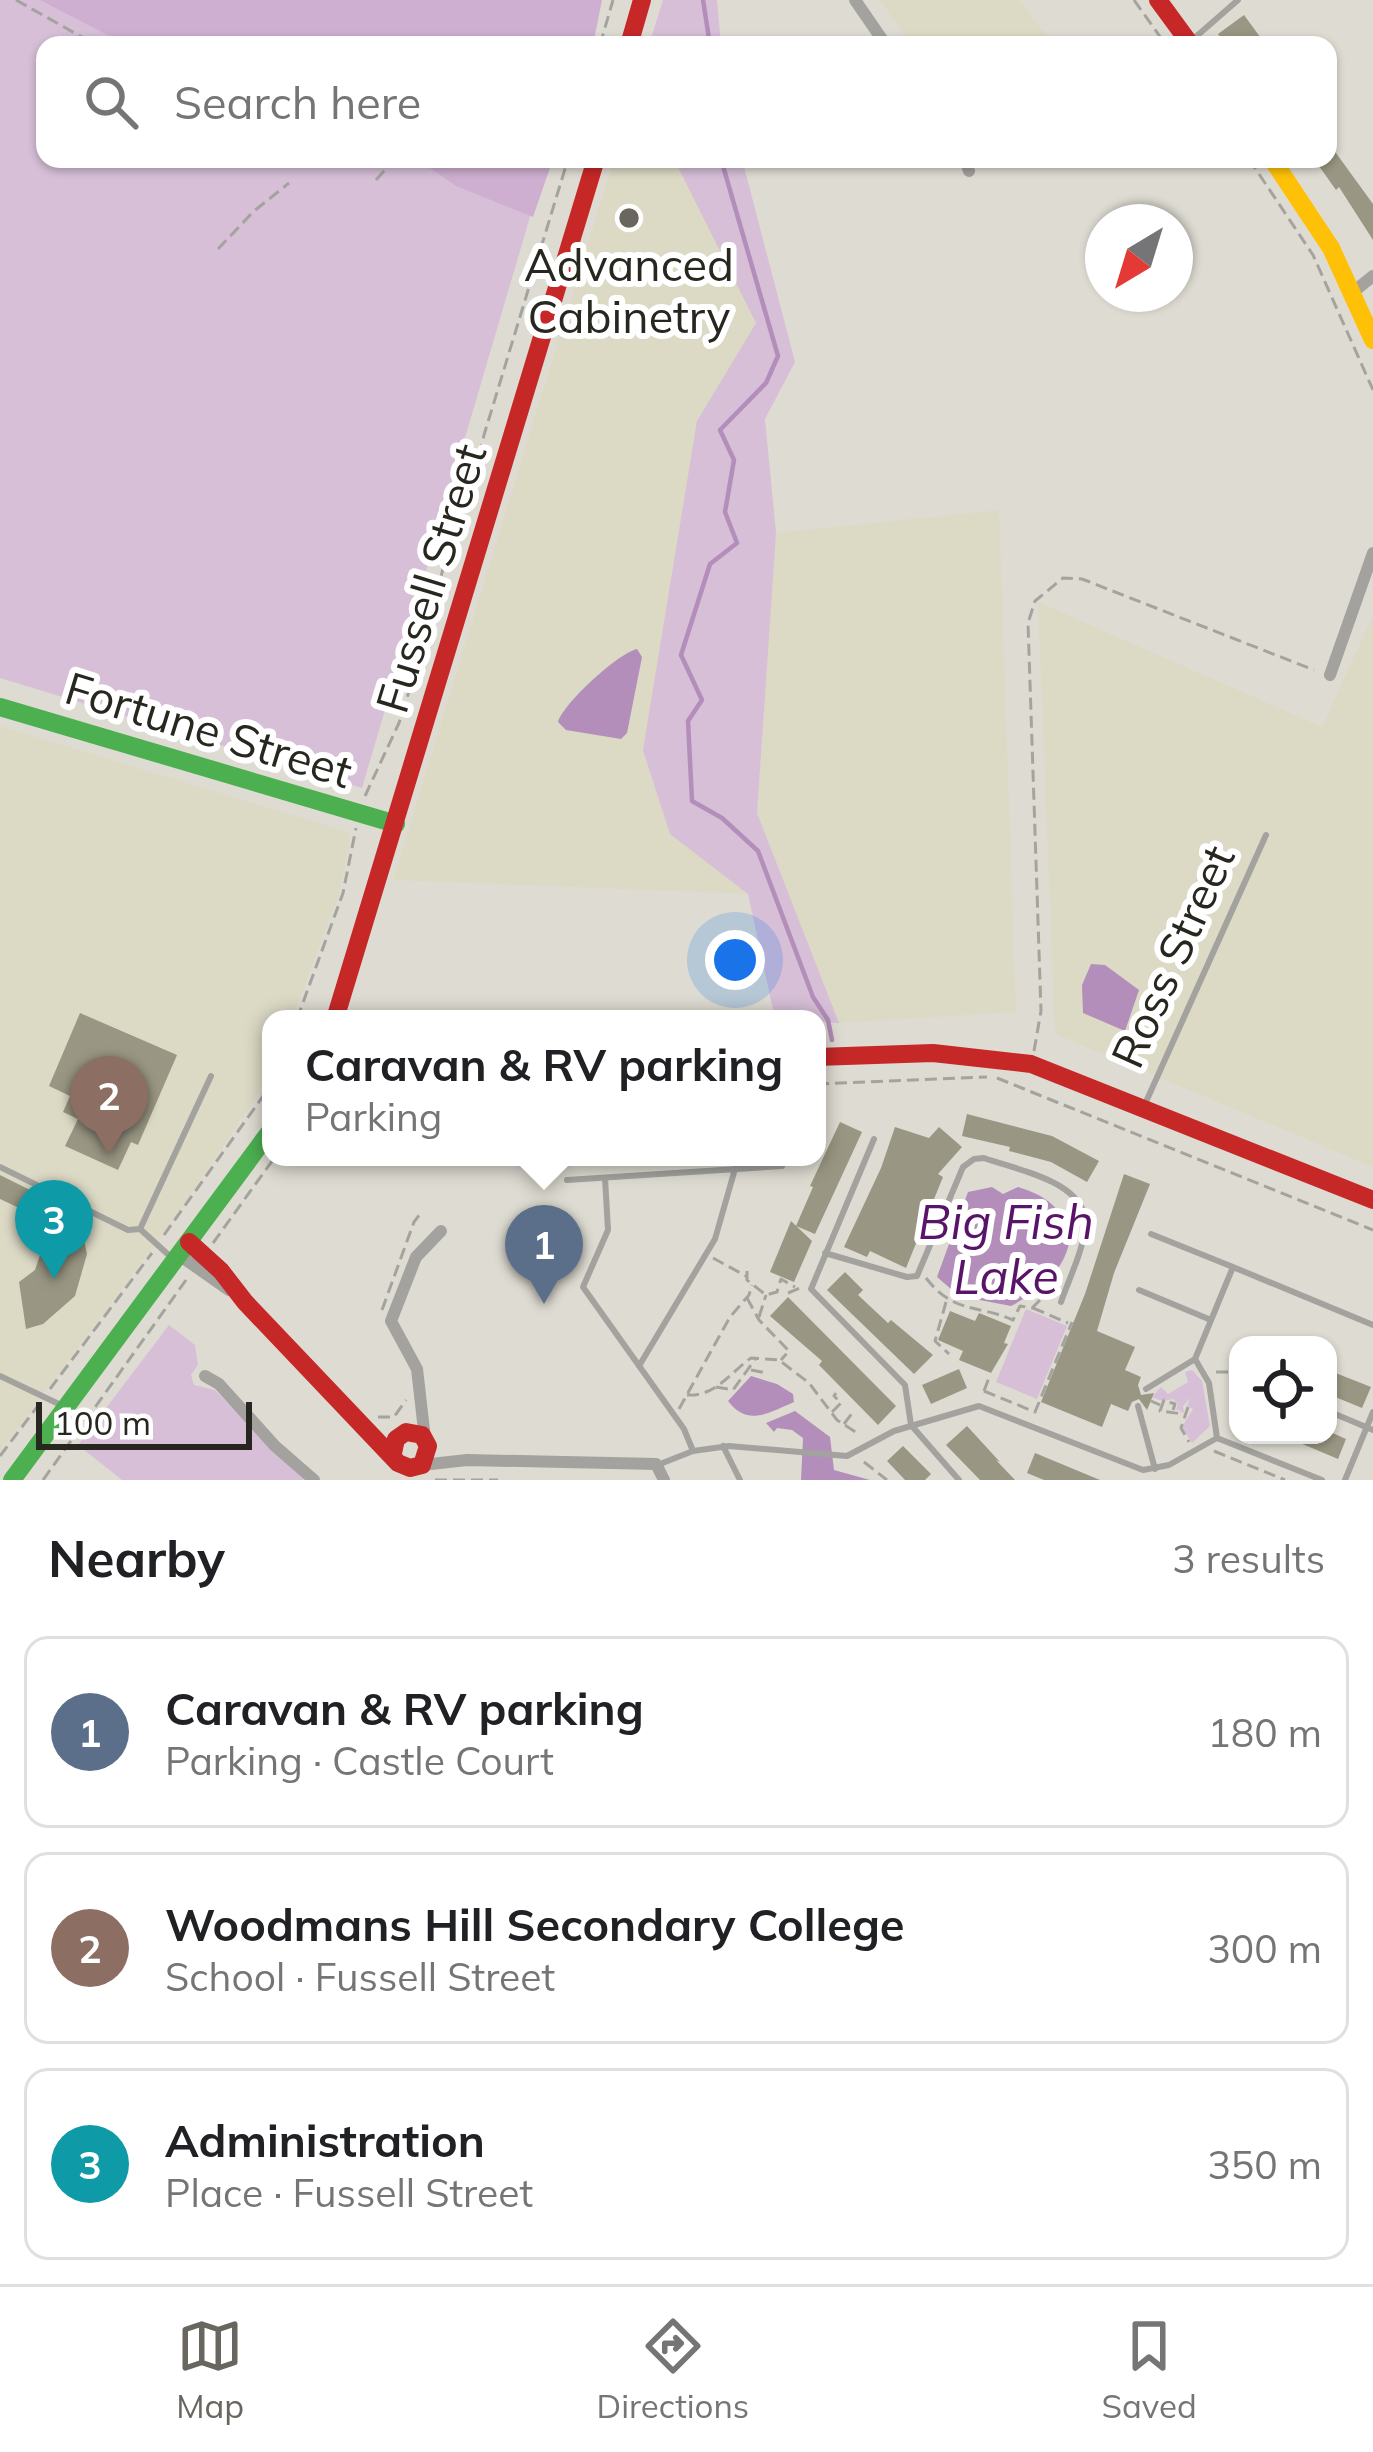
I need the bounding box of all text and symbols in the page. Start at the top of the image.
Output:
search box [36,36,1337,168]
icon: search [78,69,144,135]
text: Search here [174,74,421,130]
north arrow [1085,204,1193,312]
marker: Advanced Cabinetry [616,205,642,231]
place label: Advanced Cabinetry [524,236,734,344]
street label: Fussell Street [363,437,497,719]
street label: Fortune Street [59,659,359,799]
street label: Ross Street [1098,836,1246,1076]
your location [705,930,765,990]
popup [262,1010,826,1166]
text: Caravan & RV parking [305,1036,783,1092]
pin: 2 [70,1056,148,1155]
text: Parking [305,1092,442,1141]
pin: 3 [15,1180,93,1279]
water label: Big Fish Lake [918,1191,1094,1306]
pin: 1 [505,1205,583,1304]
map controls [1229,1336,1337,1444]
button: locate [1229,1336,1337,1444]
scale bar [36,1396,252,1449]
text: 100 m [54,1402,151,1443]
text: Nearby [48,1526,225,1590]
text: 3 results [1172,1534,1325,1583]
text: Caravan & RV parking [165,1680,644,1736]
text: 1 [78,1708,102,1757]
text: 180 m [1207,1708,1322,1757]
text: Parking · Castle Court [165,1736,554,1785]
text: Woodmans Hill Secondary College [165,1896,905,1952]
text: 2 [78,1924,102,1973]
text: 300 m [1207,1924,1322,1973]
text: School · Fussell Street [165,1952,555,2001]
text: Administration [165,2112,485,2168]
text: 3 [78,2140,102,2189]
text: 350 m [1207,2140,1322,2189]
text: Place · Fussell Street [165,2168,533,2217]
tab: Map [176,2313,244,2426]
tab: Directions [597,2313,749,2426]
tab: Saved [1102,2313,1197,2426]

